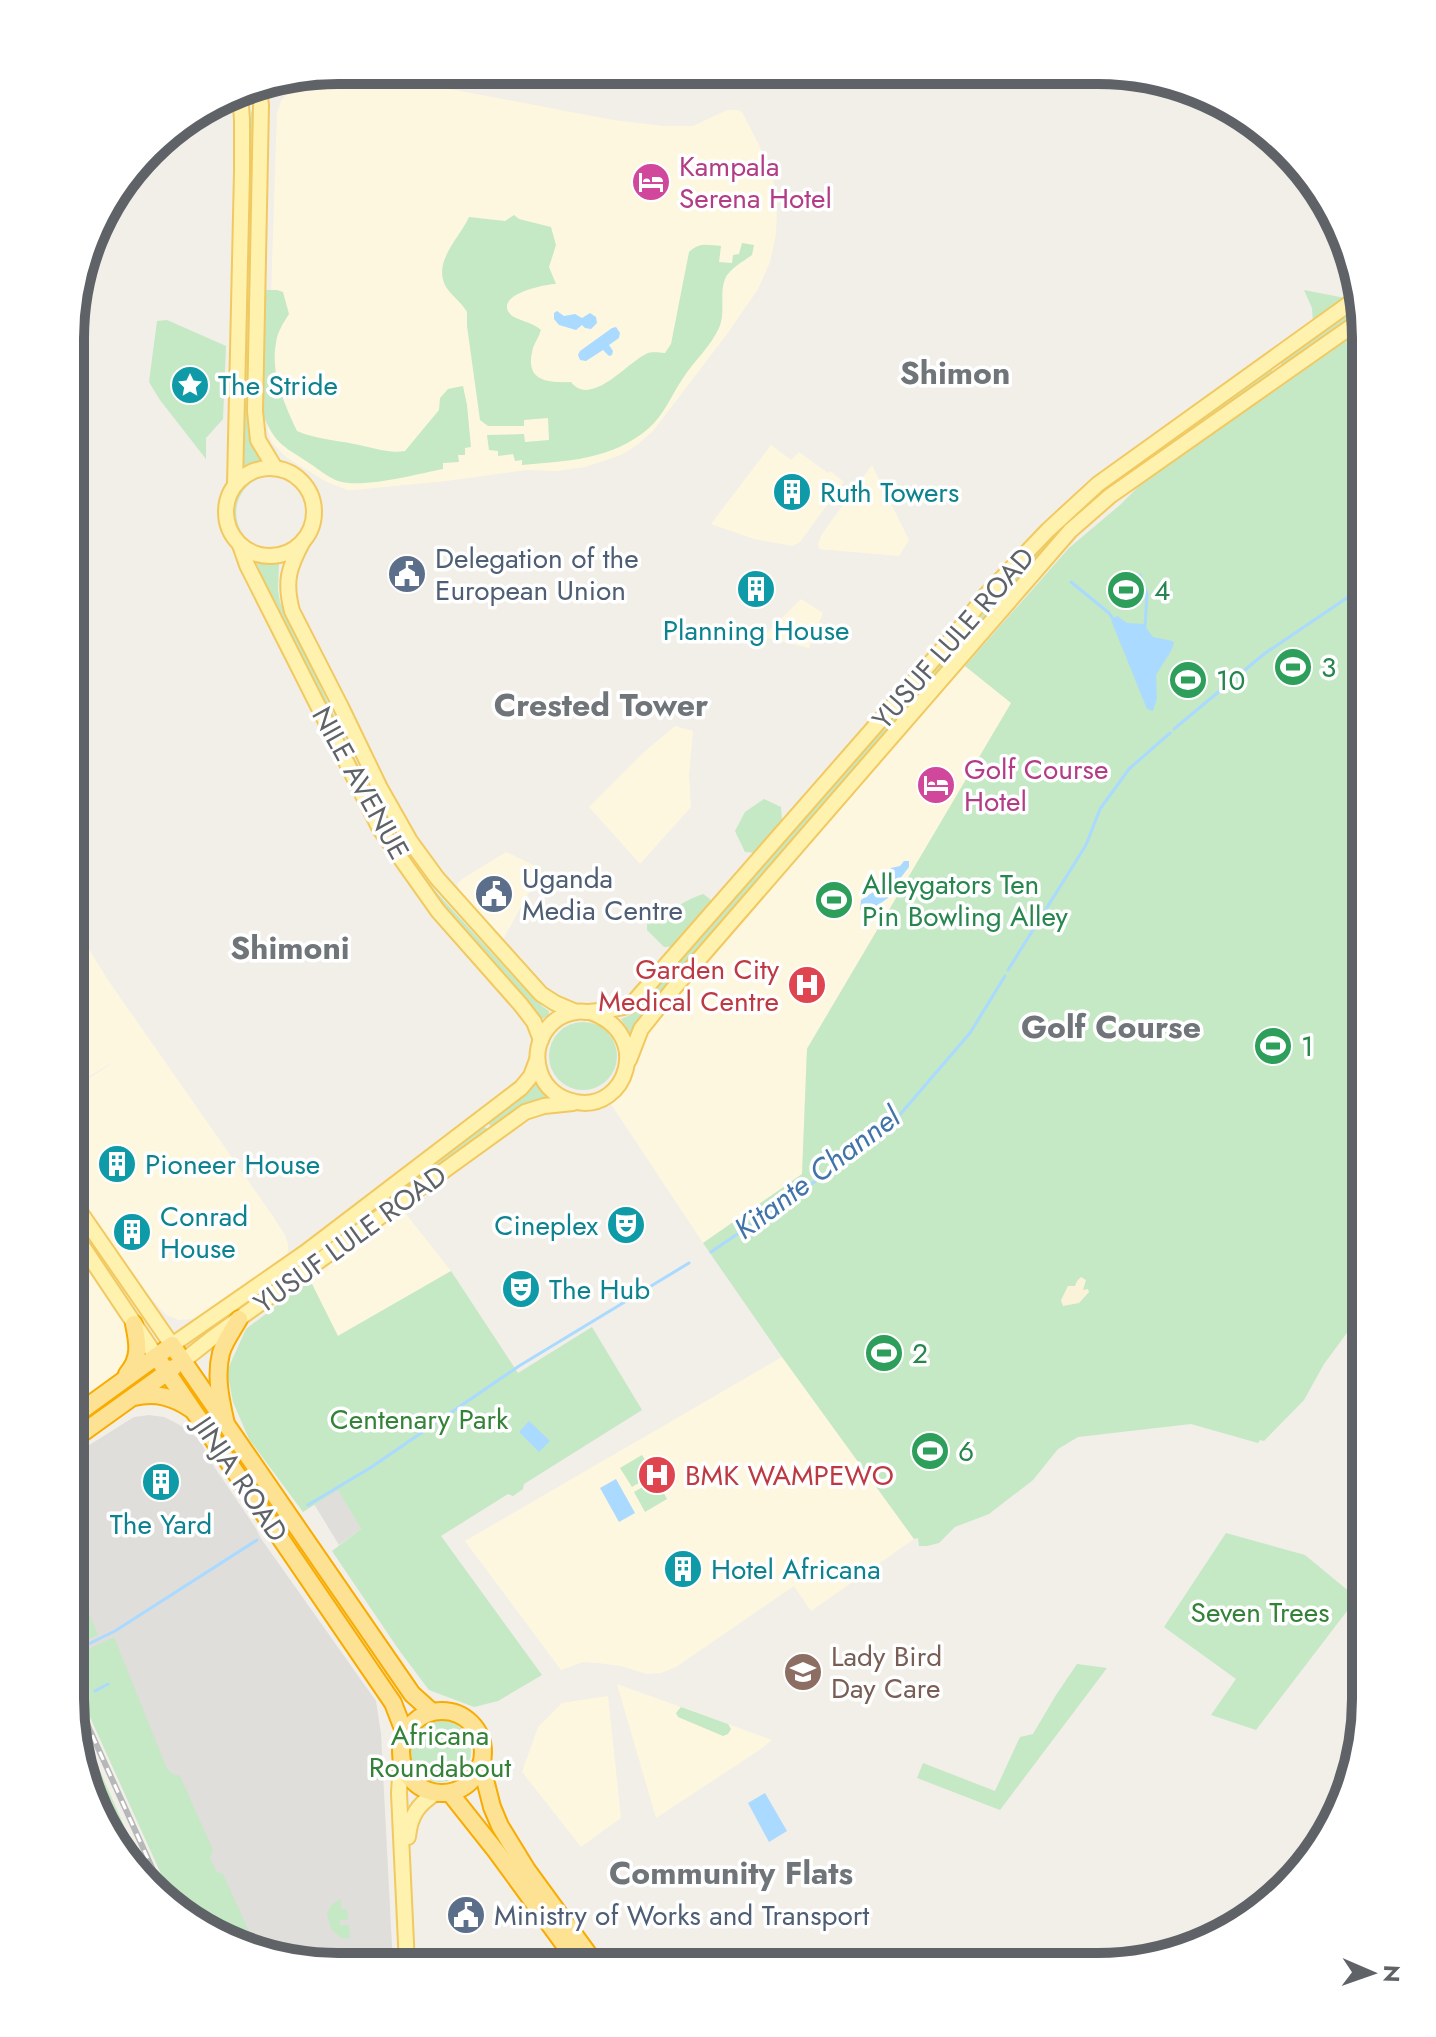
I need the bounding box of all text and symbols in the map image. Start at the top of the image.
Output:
place label: Kampala Serena Hotel [679,146,832,219]
hotel icon: Kampala Serena Hotel [630,161,672,203]
district label: Shimon [900,350,1010,396]
place icon: The Stride [169,364,211,406]
place label: The Stride [218,365,338,406]
building icon: Ruth Towers [771,471,813,513]
place label: Ruth Towers [820,472,959,513]
place label: Delegation of the European Union [435,538,639,611]
street label: YUSUF LULE ROAD [863,538,1044,738]
public building icon: Delegation of the European Union [386,553,428,595]
building icon: Planning House [735,568,777,610]
sports icon: 4 [1105,569,1147,611]
place label: 4 [1154,570,1170,611]
place label: Planning House [663,610,849,651]
sports icon: 3 [1272,646,1314,688]
place label: 3 [1321,647,1336,688]
sports icon: 10 [1167,659,1209,701]
place label: 10 [1216,660,1245,701]
district label: Crested Tower [494,682,708,728]
street label: NILE AVENUE [302,699,419,867]
place label: Golf Course Hotel [964,749,1108,822]
hotel icon: Golf Course Hotel [915,764,957,806]
place label: Uganda Media Centre [522,858,683,931]
place label: Alleygators Ten Pin Bowling Alley [862,864,1068,937]
public building icon: Uganda Media Centre [473,873,515,915]
sports icon: Alleygators Ten Pin Bowling Alley [813,879,855,921]
district label: Shimoni [230,925,350,971]
place label: Garden City Medical Centre [598,949,780,1022]
hospital icon: Garden City Medical Centre [786,964,828,1006]
district label: Golf Course [1021,1004,1201,1050]
sports icon: 1 [1252,1025,1294,1067]
place label: 1 [1301,1026,1314,1067]
water label: Kitante Channel [725,1095,910,1249]
building icon: Pioneer House [96,1143,138,1185]
place label: Pioneer House [145,1144,320,1185]
street label: YUSUF LULE ROAD [245,1155,455,1323]
place label: Conrad House [160,1196,248,1269]
theatre icon: Cineplex [605,1204,647,1246]
place label: Cineplex [494,1205,598,1246]
building icon: Conrad House [111,1211,153,1253]
theatre icon: The Hub [500,1268,542,1310]
place label: The Hub [549,1269,650,1310]
sports icon: 2 [863,1332,905,1374]
place label: 2 [912,1333,928,1374]
park label: Centenary Park [330,1399,509,1440]
street label: JINJA ROAD [181,1405,298,1550]
sports icon: 6 [909,1430,951,1472]
place label: 6 [958,1431,974,1472]
hospital icon: BMK WAMPEWO [636,1454,678,1496]
place label: BMK WAMPEWO [685,1455,894,1496]
building icon: The Yard [140,1461,182,1503]
place label: The Yard [110,1504,212,1545]
building icon: Hotel Africana [662,1548,704,1590]
place label: Hotel Africana [711,1549,881,1590]
park label: Seven Trees [1191,1592,1329,1633]
place label: Lady Bird Day Care [831,1636,942,1709]
school or university icon: Lady Bird Day Care [782,1651,824,1693]
park label: Africana Roundabout [369,1715,512,1788]
district label: Community Flats [609,1850,853,1896]
public building icon: Ministry of Works and Transport [445,1894,487,1936]
place label: Ministry of Works and Transport [494,1895,869,1936]
north arrow [1332,1933,1412,2013]
text: N [1376,1964,1408,1983]

